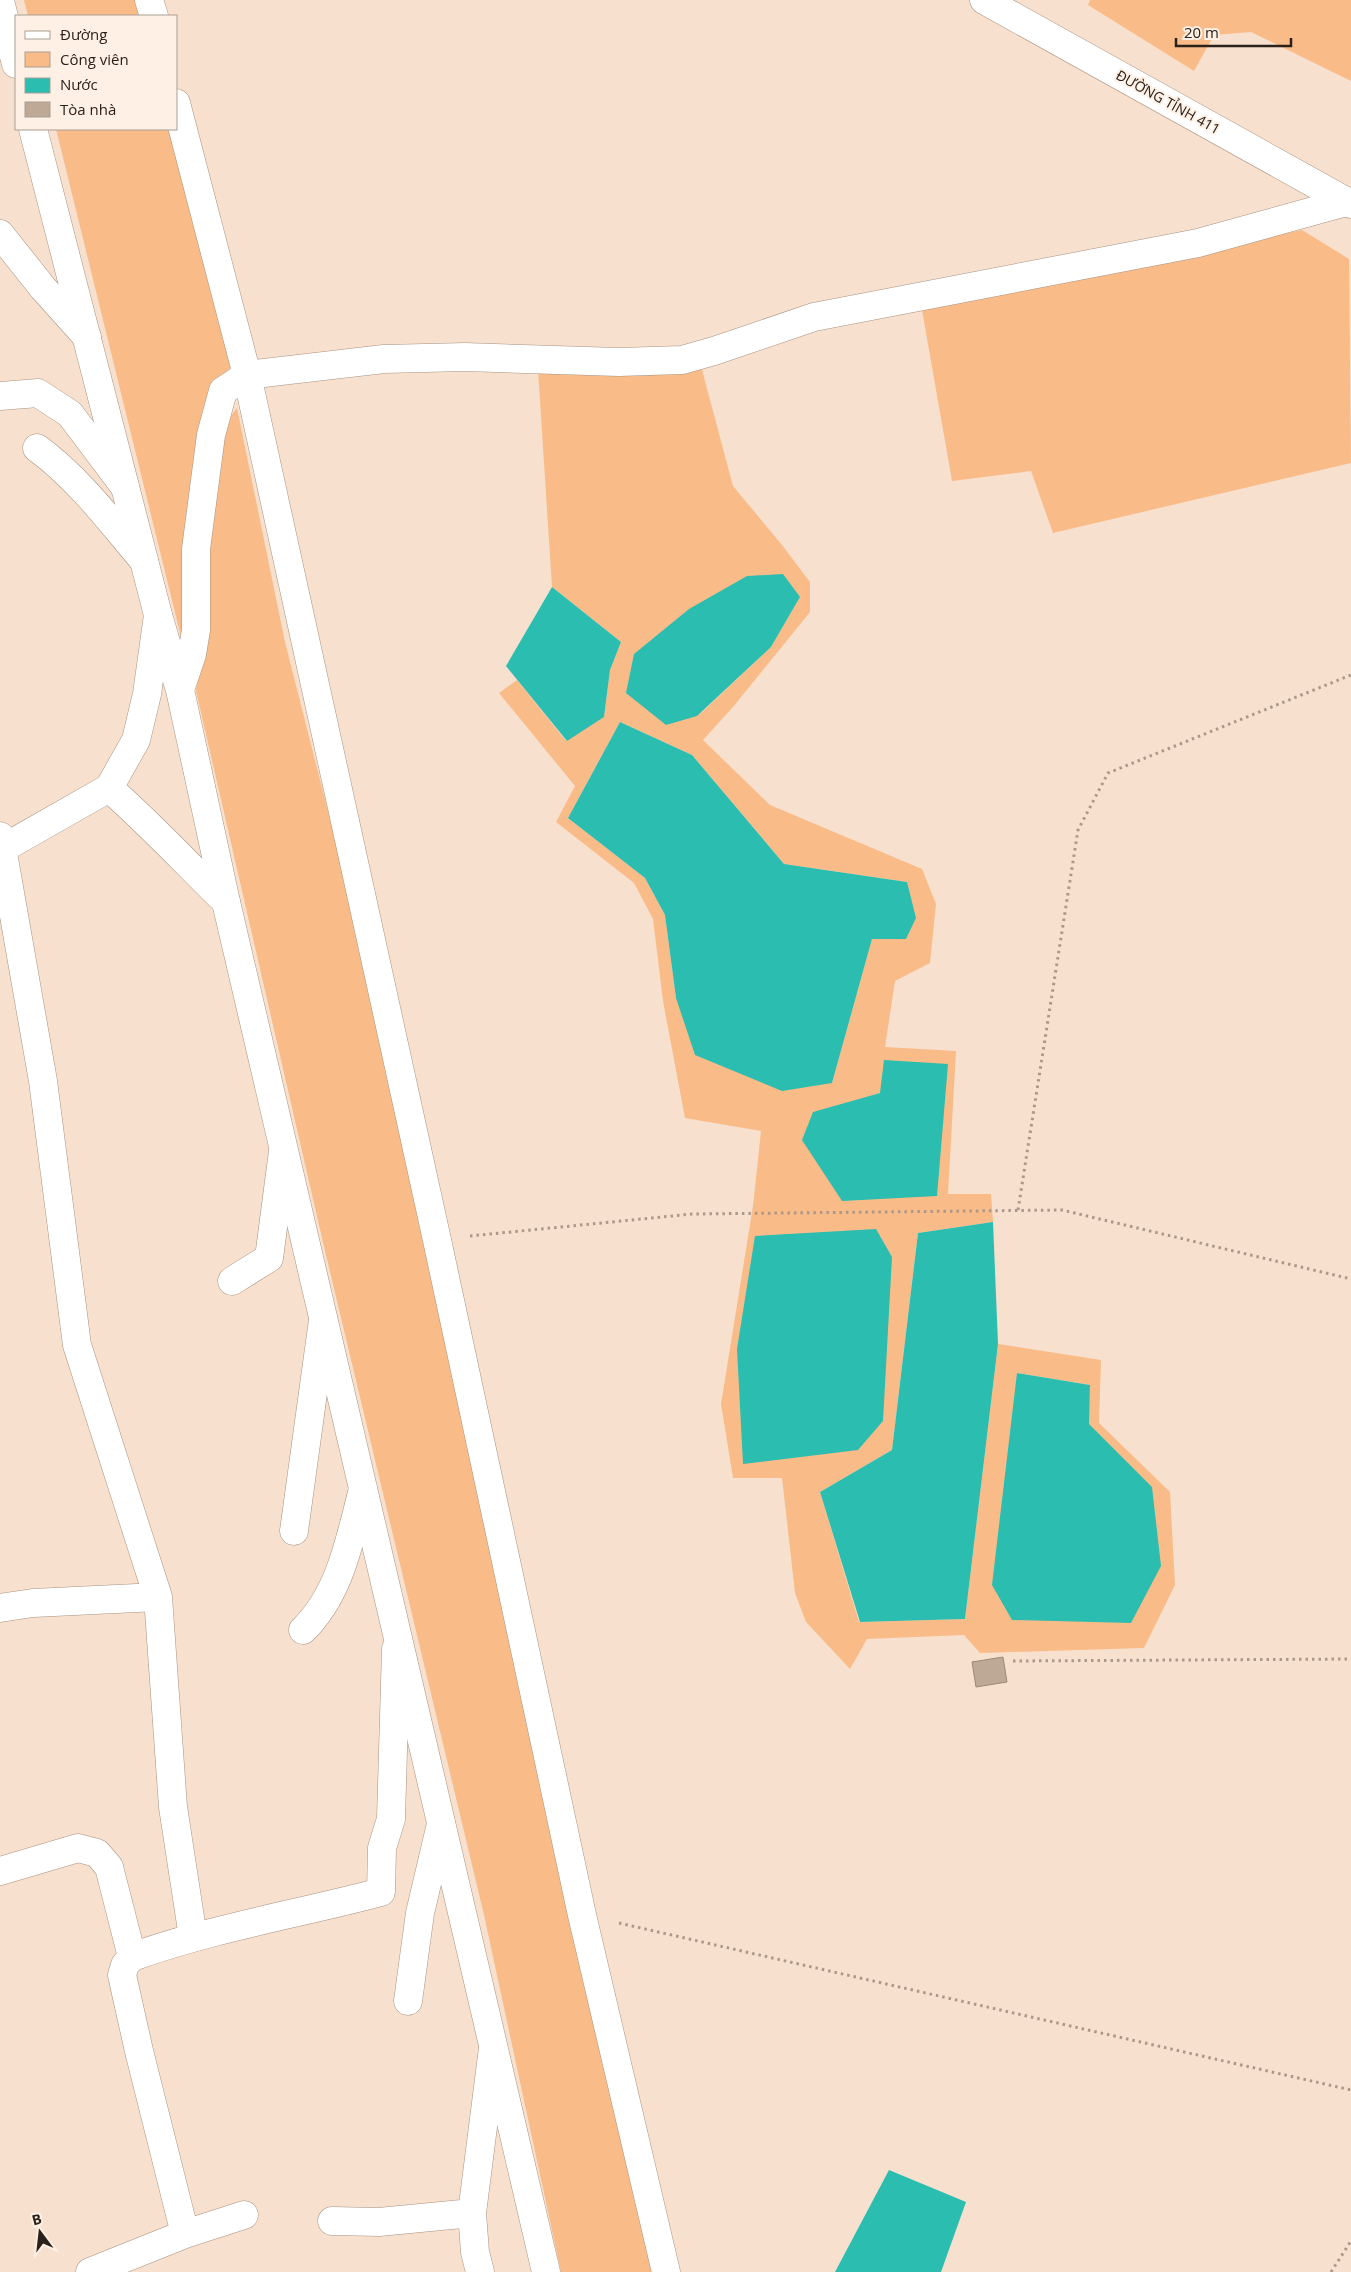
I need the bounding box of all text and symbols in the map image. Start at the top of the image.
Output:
legend [15,15,178,130]
scale bar [1176,15,1291,47]
text: 20 m [1184,22,1219,42]
text: Đường [60,24,107,44]
text: Công viên [60,49,129,69]
street label: ĐƯỜNG TỈNH 411 [1113,65,1224,138]
text: Nước [60,74,98,94]
text: Tòa nhà [60,99,116,119]
north arrow [15,2207,65,2257]
text: B [30,2209,44,2229]

